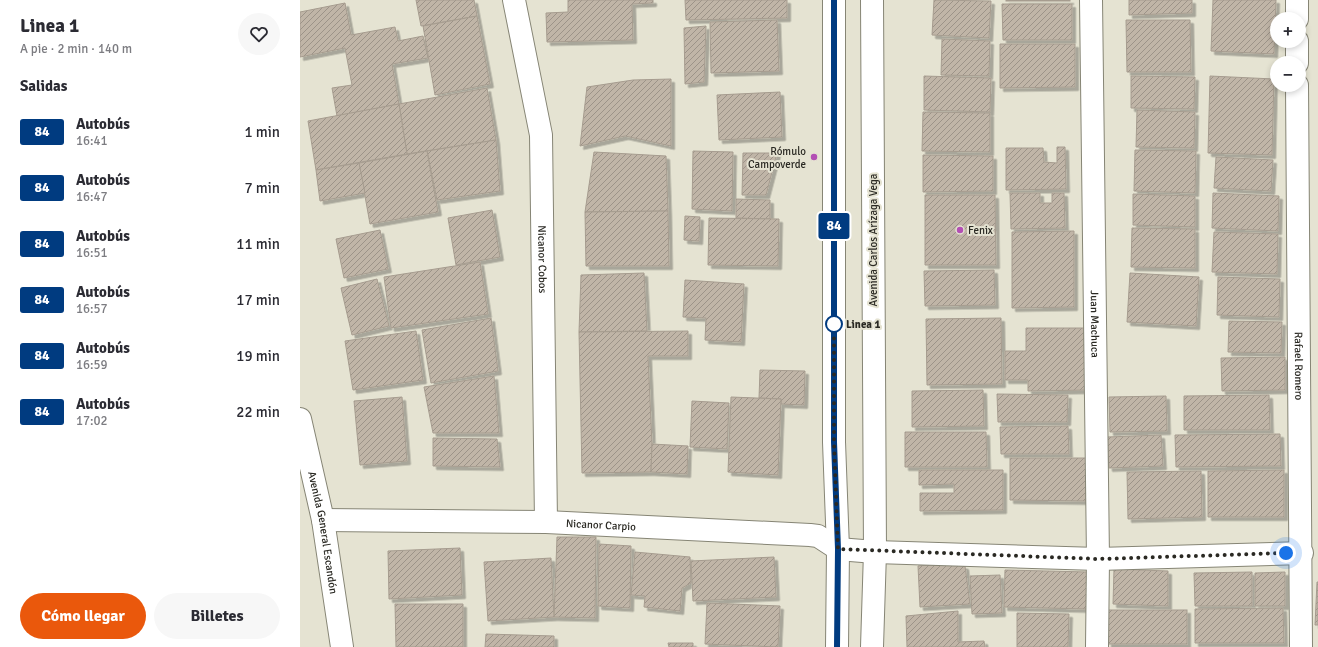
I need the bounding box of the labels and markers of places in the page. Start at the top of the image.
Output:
place label: Rómulo Campoverde [748,145,806,171]
marker: Rómulo Campoverde [809,152,819,162]
place label: Fenix [968,224,993,237]
marker: Fenix [955,225,965,235]
marker: Linea 1 [825,315,843,333]
place label: Linea 1 [846,318,880,331]

